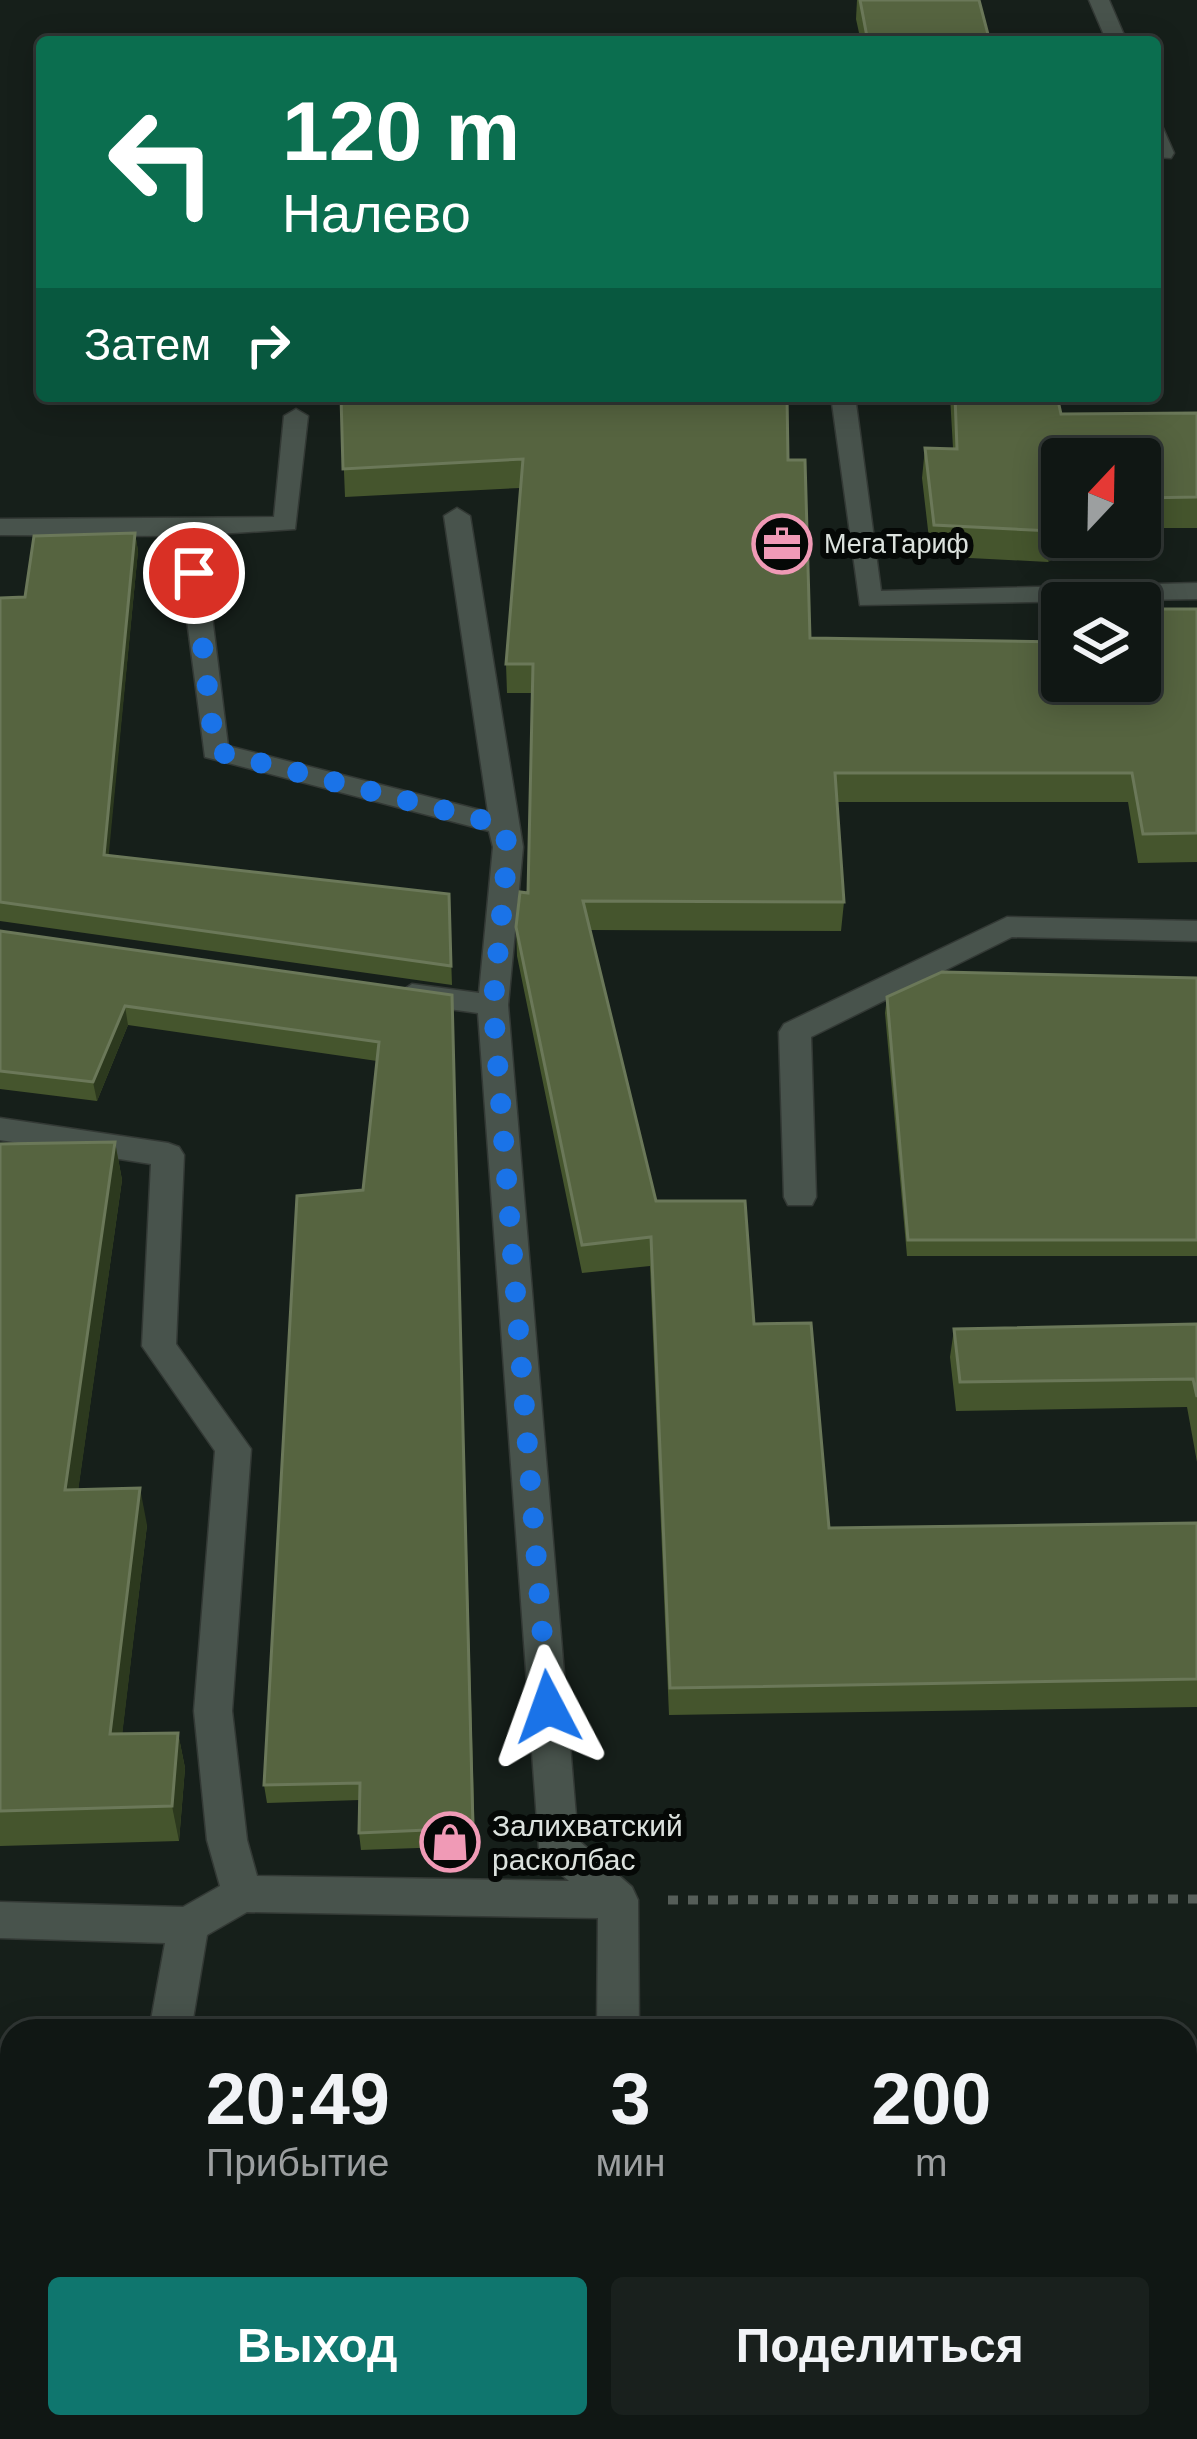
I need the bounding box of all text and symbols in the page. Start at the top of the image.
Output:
icon: left [84,84,240,240]
text: 120 m [282,84,520,178]
text: Налево [282,183,471,243]
icon: right [235,312,301,378]
text: Затем [84,319,211,370]
north arrow [1041,438,1161,558]
map controls [1041,438,1161,702]
office icon: МегаТариф [751,513,813,575]
pin [143,522,245,624]
place label: МегаТариф [824,529,969,559]
icon: arrive [161,540,227,606]
button: layers [1041,582,1161,702]
position arrow [485,1644,611,1770]
place label: Залихватский расколбас [492,1809,683,1876]
shop icon: Залихватский расколбас [419,1811,481,1873]
text: 20:49 [206,2059,390,2139]
text: 3 [610,2059,651,2139]
text: 200 [871,2059,991,2139]
text: Прибытие [206,2141,389,2184]
text: мин [595,2141,666,2184]
text: m [915,2141,948,2184]
button: Выход [48,2277,587,2415]
button: Поделиться [611,2277,1149,2415]

